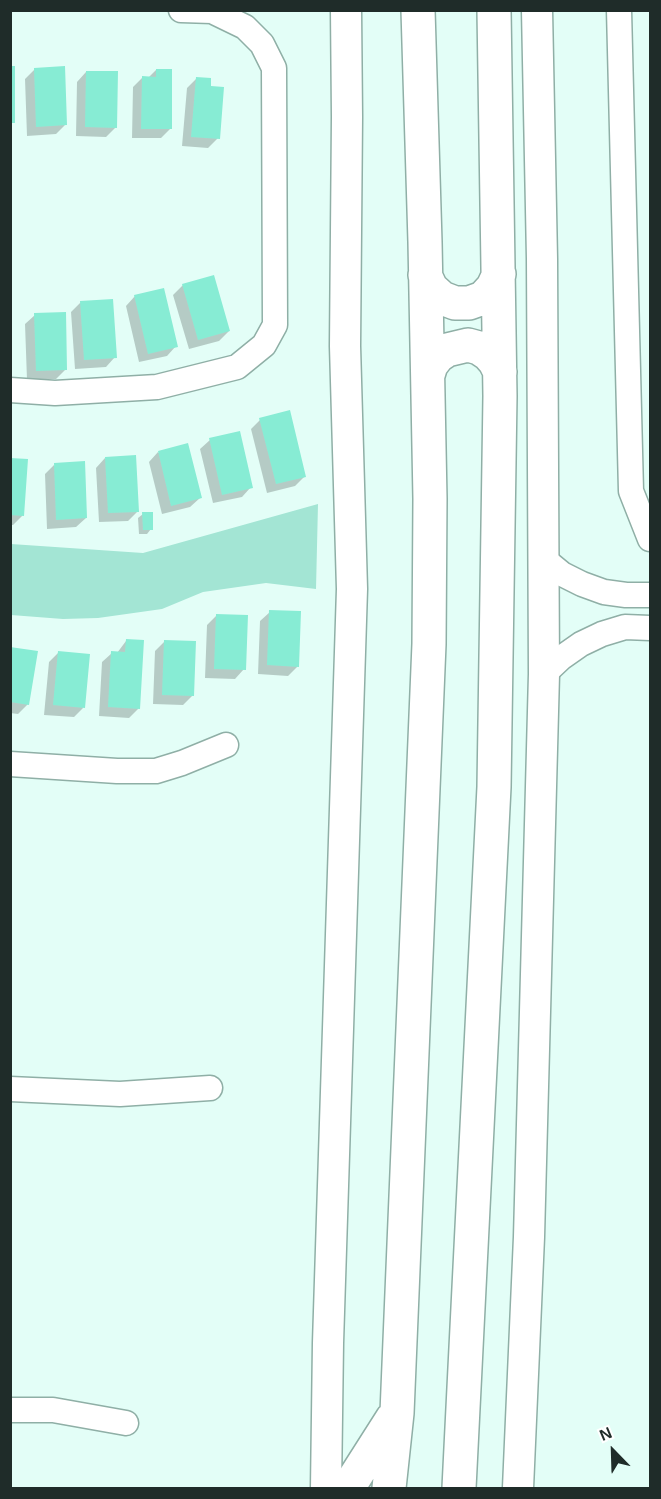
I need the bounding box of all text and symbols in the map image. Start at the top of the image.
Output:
north arrow [583,1421,643,1481]
text: N [597,1424,614,1444]

